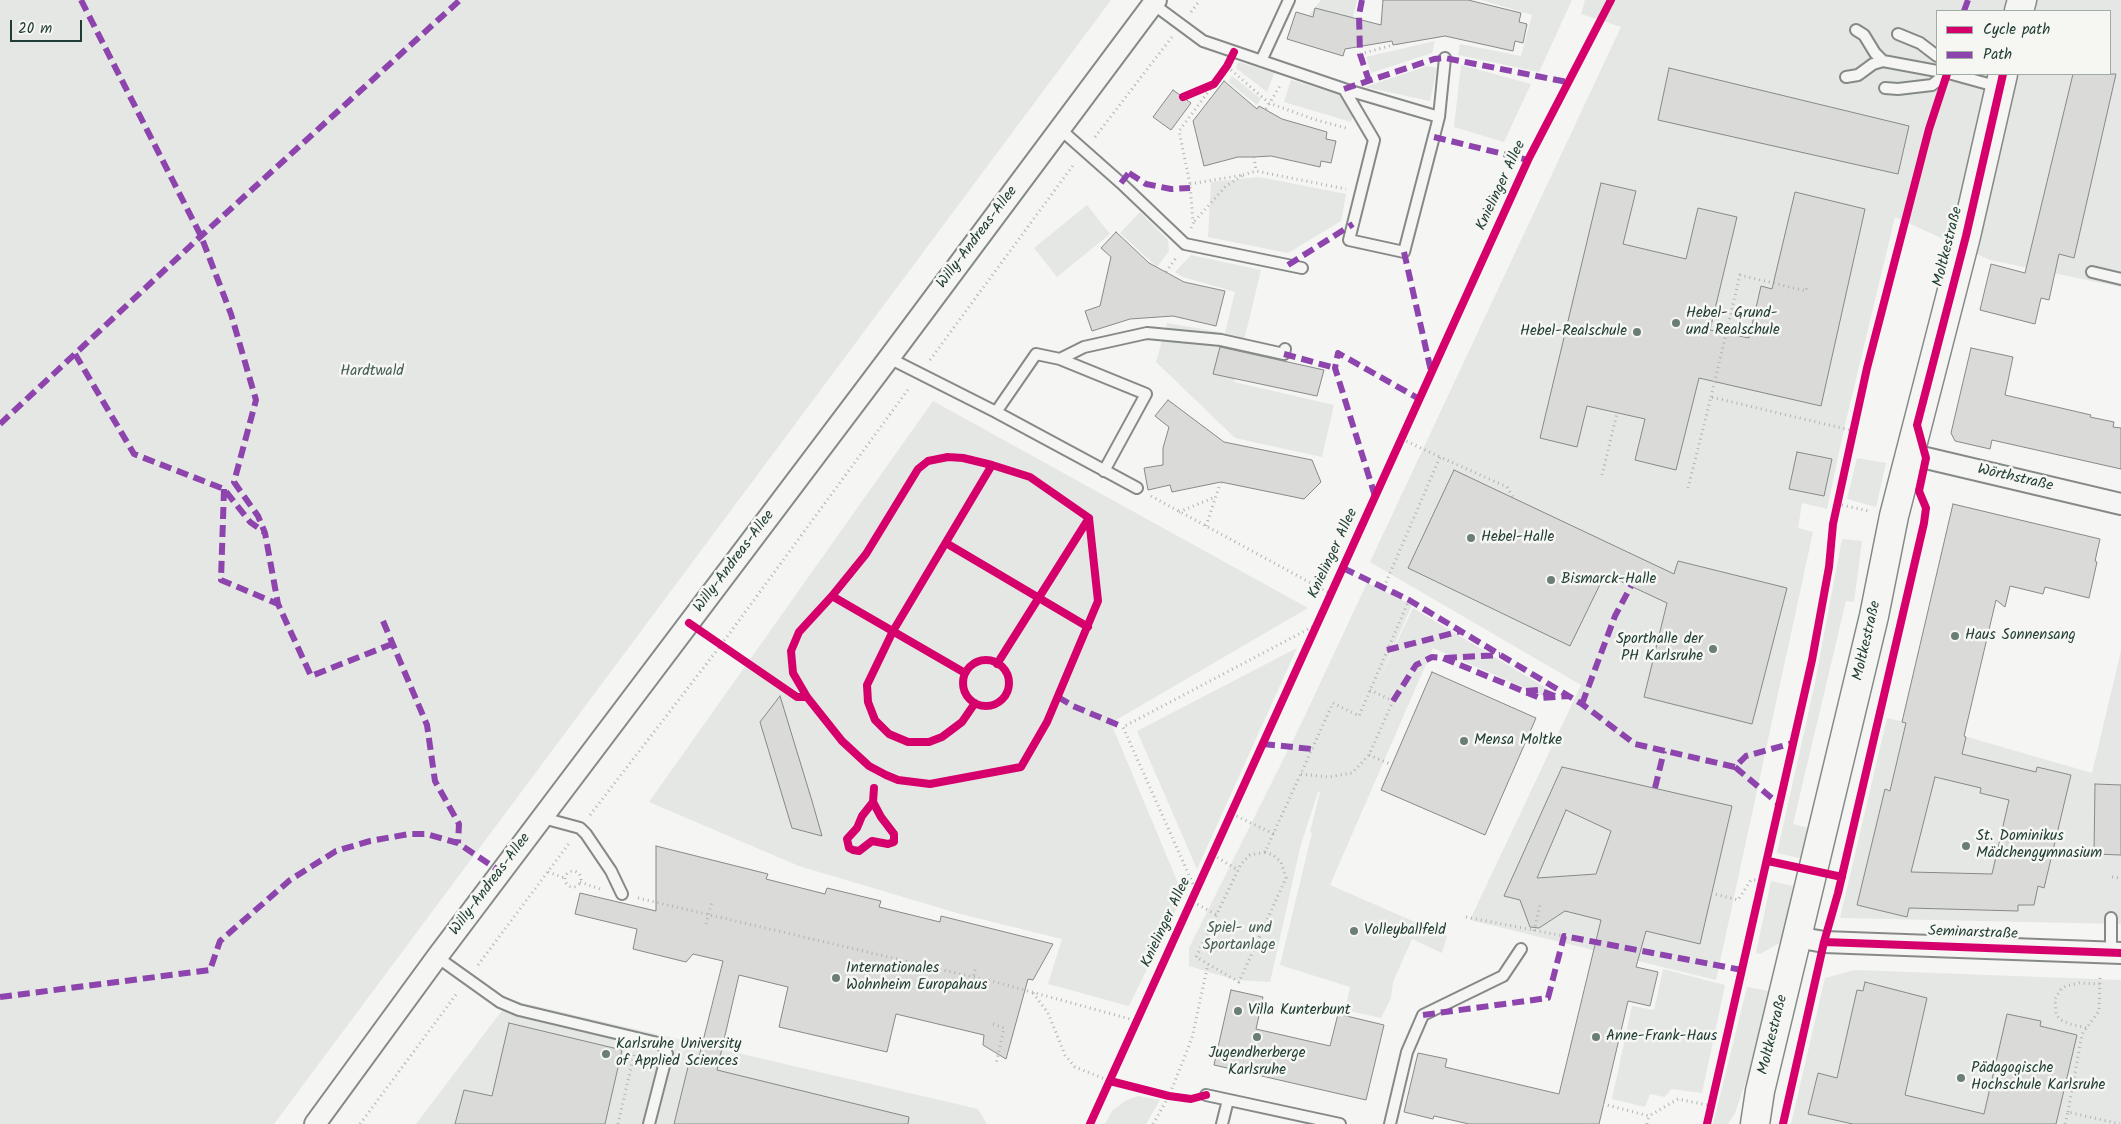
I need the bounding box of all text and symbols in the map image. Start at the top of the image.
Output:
scale bar [12,10,85,42]
legend [1936,10,2111,75]
text: 20 m [18,17,52,41]
text: Cycle path [1983,18,2050,42]
text: Path [1983,43,2012,67]
street label: Knielinger Allee [1473,138,1531,234]
street label: Willy-Andreas-Allee [934,183,1022,293]
street label: Moltkestraße [1930,205,1968,289]
place label: Hebel- Grund- und Realschule [1686,305,1780,340]
marker: Hebel- Grund- und Realschule [1670,317,1682,329]
place label: Hebel-Realschule [1520,323,1627,341]
marker: Hebel-Realschule [1631,326,1643,338]
park label: Hardtwald [340,363,404,381]
street label: Wörthstraße [1975,462,2055,496]
street label: Knielinger Allee [1305,506,1363,602]
street label: Willy-Andreas-Allee [691,507,779,617]
place label: Hebel-Halle [1481,529,1554,547]
marker: Hebel-Halle [1465,532,1477,544]
place label: Bismarck-Halle [1561,571,1656,589]
marker: Bismarck-Halle [1545,574,1557,586]
street label: Moltkestraße [1850,599,1886,683]
place label: Haus Sonnensang [1965,627,2076,645]
marker: Haus Sonnensang [1949,630,1961,642]
place label: Sporthalle der PH Karlsruhe [1616,631,1703,666]
marker: Sporthalle der PH Karlsruhe [1707,643,1719,655]
place label: Mensa Moltke [1474,732,1562,750]
marker: Mensa Moltke [1458,735,1470,747]
place label: St. Dominikus Mädchengymnasium [1976,828,2102,863]
street label: Willy-Andreas-Allee [447,830,535,940]
marker: St. Dominikus Mädchengymnasium [1960,840,1972,852]
street label: Knielinger Allee [1138,875,1196,971]
park label: Spiel- und Sportanlage [1203,920,1275,955]
place label: Volleyballfeld [1364,922,1446,940]
street label: Seminarstraße [1928,923,2018,945]
marker: Volleyballfeld [1348,925,1360,937]
place label: Internationales Wohnheim Europahaus [846,960,988,995]
marker: Internationales Wohnheim Europahaus [830,972,842,984]
street label: Moltkestraße [1755,993,1793,1077]
place label: Villa Kunterbunt [1248,1002,1350,1020]
marker: Villa Kunterbunt [1232,1005,1244,1017]
place label: Anne-Frank-Haus [1606,1028,1717,1046]
marker: Jugendherberge Karlsruhe [1251,1031,1263,1043]
marker: Anne-Frank-Haus [1590,1031,1602,1043]
place label: Karlsruhe University of Applied Sciences [616,1036,741,1071]
place label: Jugendherberge Karlsruhe [1209,1045,1305,1080]
marker: Karlsruhe University of Applied Sciences [600,1048,612,1060]
place label: Pädagogische Hochschule Karlsruhe [1971,1060,2105,1095]
marker: Pädagogische Hochschule Karlsruhe [1955,1072,1967,1084]

